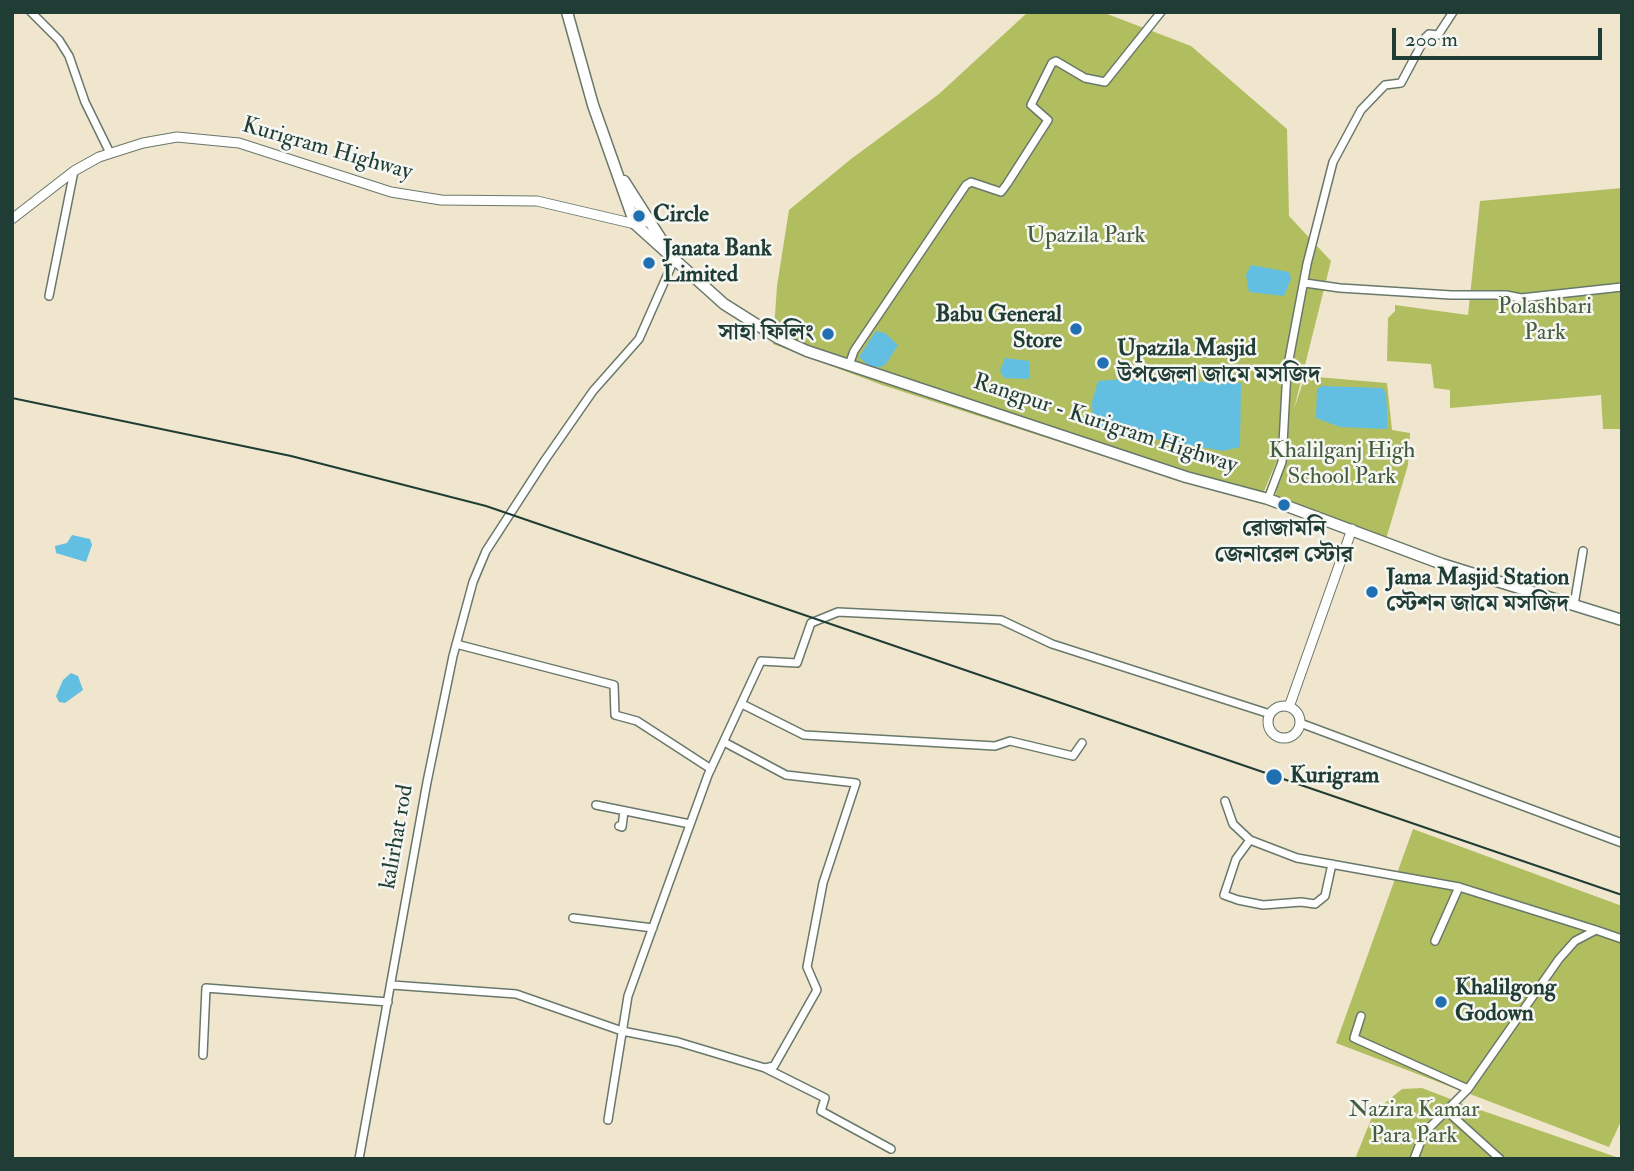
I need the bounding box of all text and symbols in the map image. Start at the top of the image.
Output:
scale bar [1396,14,1606,58]
text: 200 m [1405,26,1458,53]
street label: Kurigram Highway [239,113,415,187]
place label: Circle [653,202,709,230]
marker: Circle [631,208,647,224]
park label: Upazila Park [1026,223,1146,251]
place label: Janata Bank Limited [663,236,772,290]
marker: Janata Bank Limited [641,255,657,271]
park label: Polashbari Park [1498,294,1592,348]
place label: Babu General Store [935,302,1062,356]
place label: সাহা ফিলিং [718,320,814,348]
marker: Babu General Store [1068,321,1084,337]
marker: সাহা ফিলিং [820,326,836,342]
place label: Upazila Masjid উপজেলা জামে মসজিদ [1117,336,1320,390]
marker: Upazila Masjid উপজেলা জামে মসজিদ [1095,355,1111,371]
street label: Rangpur - Kurigram Highway [969,369,1241,481]
park label: Khalilganj High School Park [1269,438,1415,492]
marker: রোজামনি জেনারেল স্টোর [1276,497,1292,513]
place label: রোজামনি জেনারেল স্টোর [1215,516,1353,570]
place label: Jama Masjid Station স্টেশন জামে মসজিদ [1386,565,1569,619]
marker: Jama Masjid Station স্টেশন জামে মসজিদ [1364,584,1380,600]
place label: Kurigram [1290,763,1379,791]
marker: Kurigram [1264,767,1284,787]
street label: kalirhat rod [375,783,421,891]
place label: Khalilgong Godown [1455,975,1556,1029]
marker: Khalilgong Godown [1433,994,1449,1010]
park label: Nazira Kamar Para Park [1348,1097,1480,1151]

